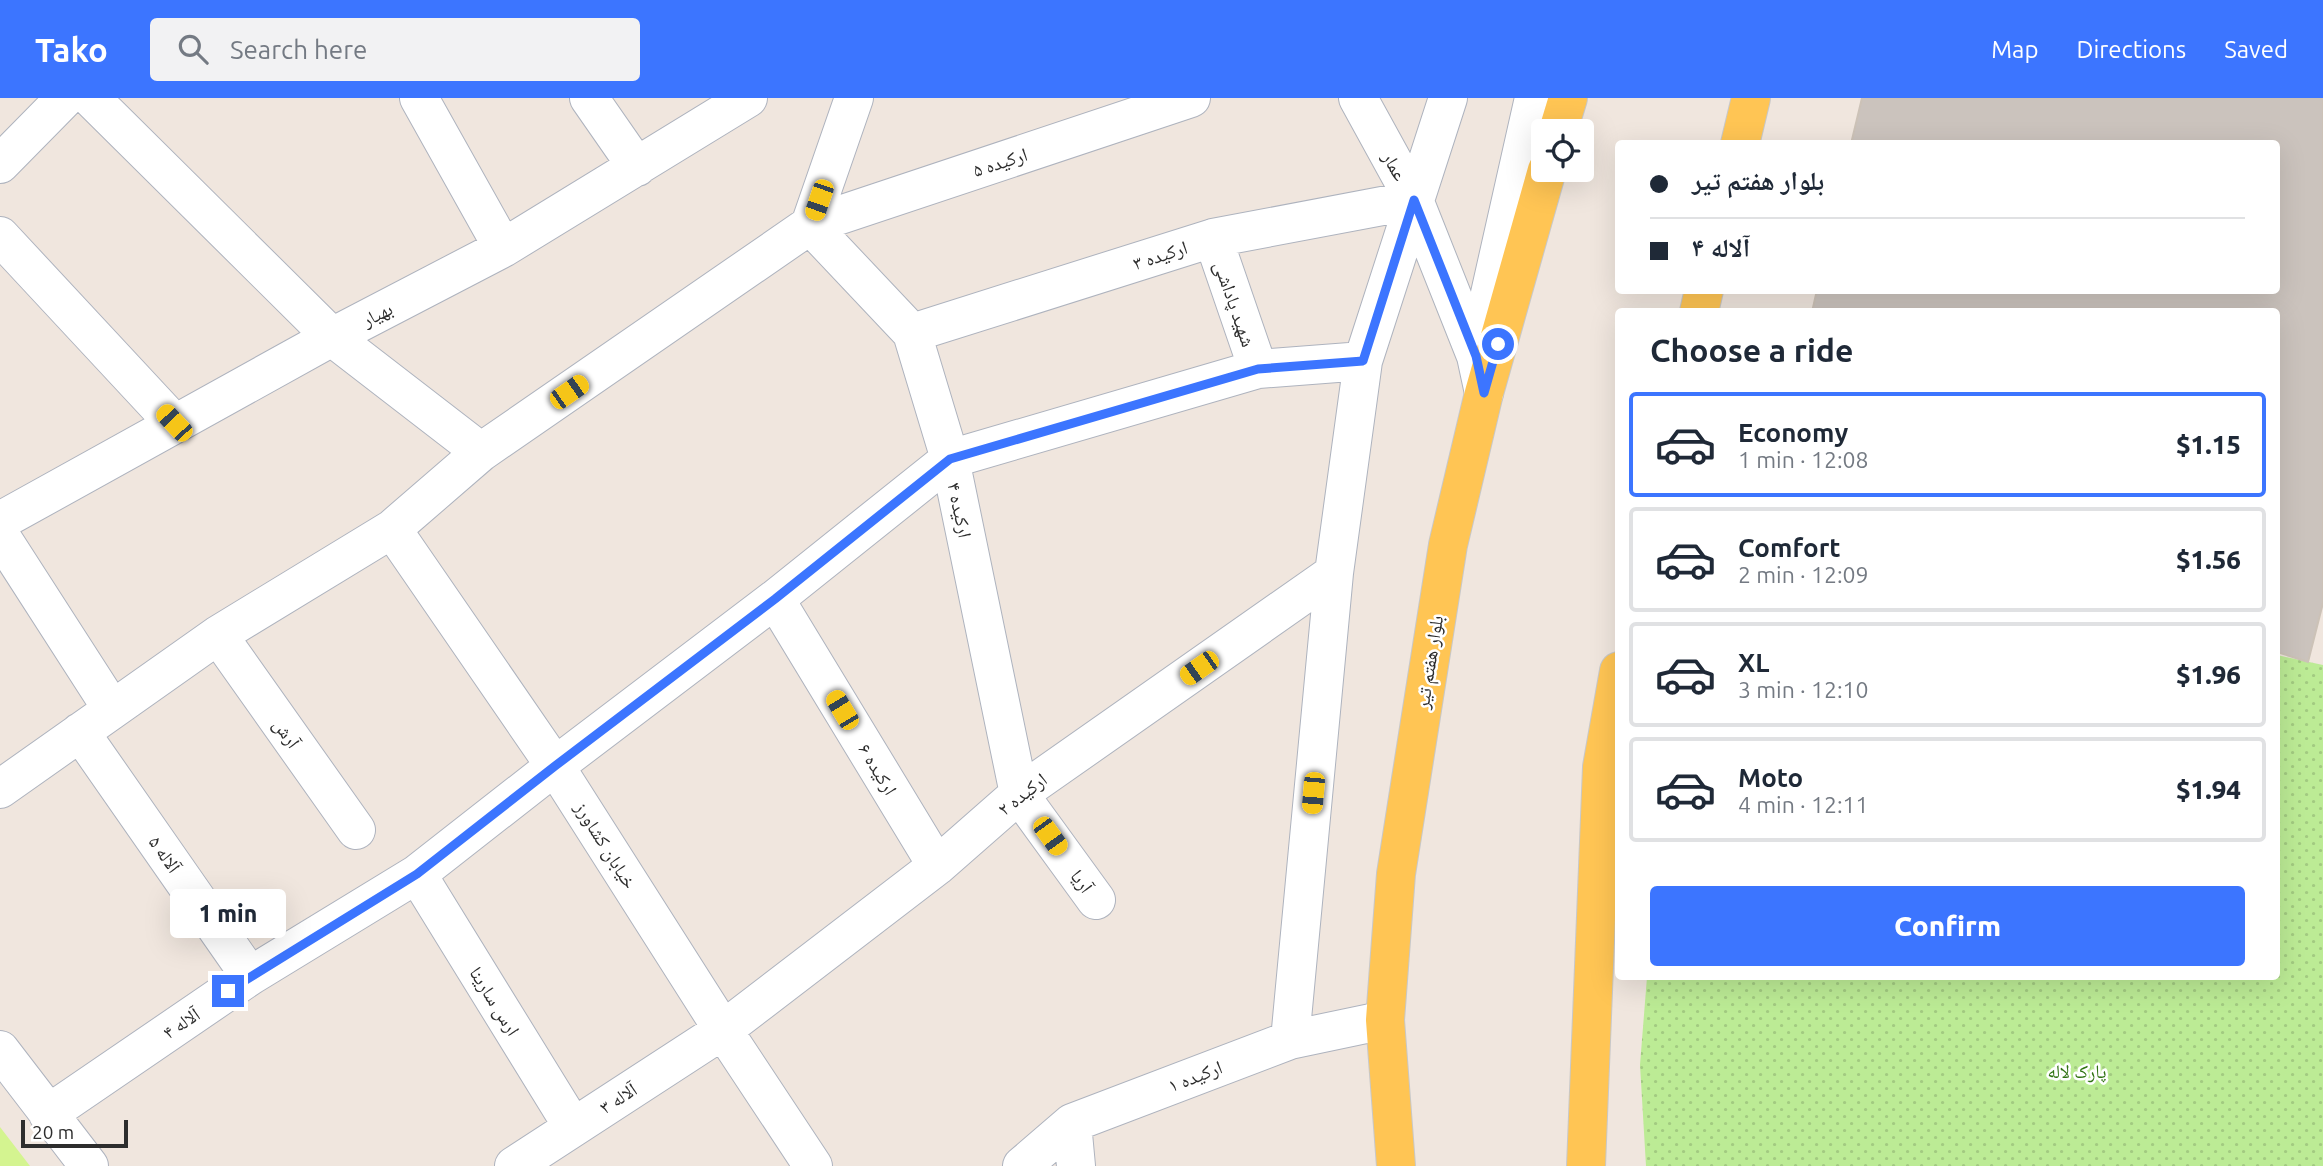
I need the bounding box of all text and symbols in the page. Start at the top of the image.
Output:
search box [150,18,640,81]
icon: search [174,30,212,68]
text: Tako [35,31,108,68]
text: Search here [230,35,367,64]
text: Map [1991,36,2038,63]
text: Directions [2076,36,2186,63]
text: Saved [2224,36,2288,63]
map controls [1531,119,1594,182]
button: locate [1531,119,1594,182]
street label: ارکیده ۵ [970,143,1030,182]
street label: عمار [1377,147,1412,185]
text: بلوار هفتم تیر [1692,166,1824,195]
car [803,177,836,223]
text: آلاله ۴ [1692,233,1750,262]
street label: ارکیده ۳ [1130,236,1190,275]
street label: شهید پاداشی [1209,258,1260,350]
street label: بهیار [357,297,396,332]
route start [1482,328,1514,360]
text: Choose a ride [1650,332,1853,368]
car [546,371,593,413]
car [152,400,197,446]
icon: car [1654,413,1717,476]
text: Economy [1738,418,1848,447]
text: $1.15 [2176,430,2241,459]
text: 1 min · 12:08 [1738,447,1869,472]
street label: ارکیده ۴ [942,480,977,540]
icon: car [1654,528,1717,591]
text: Comfort [1738,533,1841,562]
text: $1.56 [2176,545,2241,574]
text: 2 min · 12:09 [1738,562,1869,587]
street label: بلوار هفتم تیر [1411,614,1449,712]
icon: car [1654,643,1717,706]
car [1176,647,1223,689]
text: XL [1738,648,1769,677]
text: $1.96 [2176,660,2241,689]
text: 3 min · 12:10 [1738,677,1869,702]
car [823,687,862,733]
street label: آرش [268,714,306,754]
street label: ارکیده ۶ [853,739,902,799]
icon: car [1654,758,1717,821]
text: Moto [1738,763,1803,792]
street label: ارکیده ۲ [993,768,1052,821]
car [1301,771,1326,815]
text: $1.94 [2176,775,2241,804]
text: 4 min · 12:11 [1738,792,1869,817]
street label: خیابان کشاورز [569,797,641,893]
car [1030,813,1071,859]
street label: آلاله ۵ [145,831,186,878]
street label: آریا [1065,865,1098,898]
button: Confirm [1650,886,2245,966]
callout: 1 min [170,890,286,938]
text: 1 min [199,901,257,926]
street label: ارس سارینا [464,963,525,1040]
route end [212,975,244,1007]
street label: آلاله ۴ [158,1002,205,1043]
street label: ارکیده ۱ [1165,1056,1226,1097]
park label: پارک لاله [2047,1060,2107,1083]
street label: آلاله ۳ [595,1077,642,1118]
scale bar [21,1117,128,1149]
text: 20 m [32,1121,74,1143]

